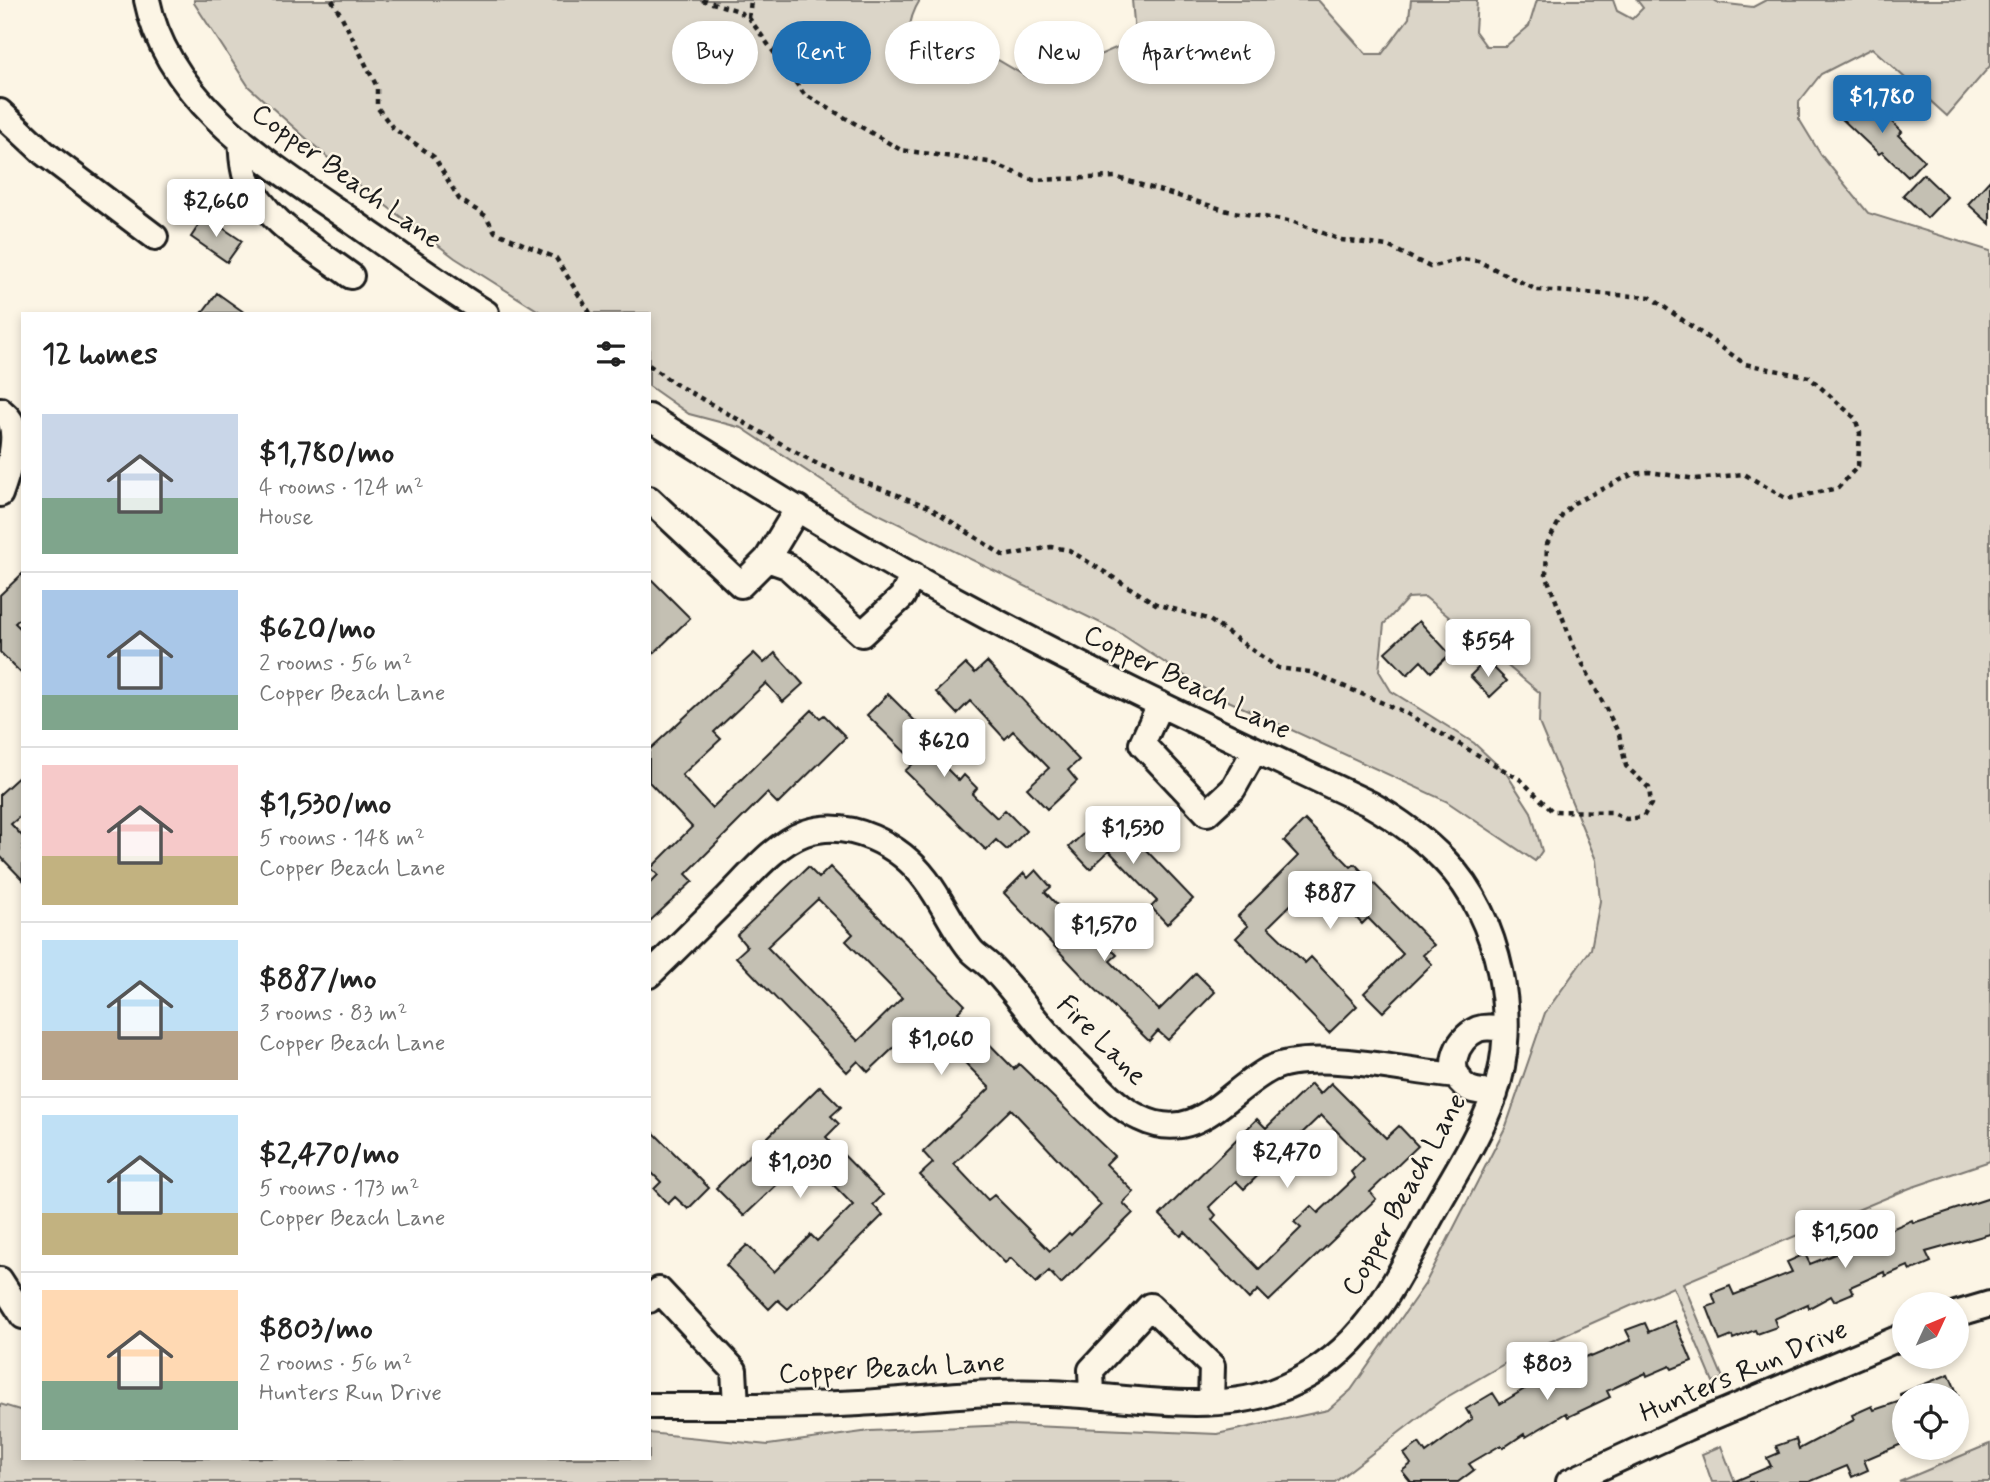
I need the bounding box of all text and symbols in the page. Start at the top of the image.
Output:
chip: Buy [672,21,758,84]
chip: Rent [772,21,871,84]
chip: Filters [885,21,1000,84]
chip: New [1014,21,1104,84]
chip: Apartment [1118,21,1275,84]
pin: $1,780 [1825,76,1939,135]
text: $1,780 [1849,83,1915,113]
street label: Copper Beach Lane [243,95,449,259]
pin: $2,660 [159,180,273,239]
text: $2,660 [183,187,249,217]
text: 12 homes [42,335,158,374]
icon: filters [592,335,630,373]
text: $1,780/mo [259,434,394,473]
icon: home [98,442,182,526]
text: 4 rooms · 124 m² [259,473,424,503]
text: House [259,503,313,533]
text: $620/mo [259,610,376,649]
street label: Copper Beach Lane [1077,617,1297,749]
icon: home [98,618,182,702]
pin: $554 [1447,620,1529,679]
text: $554 [1461,627,1515,657]
text: 2 rooms · 56 m² [259,649,412,679]
text: Copper Beach Lane [259,679,445,709]
pin: $620 [903,720,985,779]
text: $620 [918,727,970,757]
text: $1,530/mo [259,785,391,824]
icon: home [98,793,182,877]
pin: $1,530 [1076,806,1190,866]
text: $1,530 [1101,814,1165,844]
text: 5 rooms · 148 m² [259,824,425,854]
text: Copper Beach Lane [259,854,445,884]
pin: $887 [1289,872,1371,931]
text: $887 [1304,879,1356,909]
pin: $1,570 [1047,904,1161,963]
text: $1,570 [1071,911,1137,941]
text: $887/mo [259,960,377,999]
icon: home [98,968,182,1052]
street label: Fire Lane [1048,988,1154,1094]
text: 3 rooms · 83 m² [259,999,407,1029]
pin: $1,060 [884,1018,998,1077]
text: $1,060 [908,1025,974,1055]
text: Copper Beach Lane [259,1029,445,1059]
street label: Copper Beach Lane [1334,1087,1476,1303]
pin: $2,470 [1230,1130,1344,1190]
text: $2,470/mo [259,1135,399,1174]
text: $2,470 [1252,1138,1322,1168]
pin: $1,030 [743,1140,857,1200]
icon: home [98,1143,182,1227]
text: $1,030 [768,1148,832,1178]
text: 5 rooms · 173 m² [259,1174,419,1204]
text: Copper Beach Lane [259,1204,445,1234]
pin: $1,500 [1788,1210,1902,1270]
text: $1,500 [1811,1218,1879,1248]
north arrow [1892,1292,1969,1368]
map controls [1892,1292,1969,1460]
text: $803/mo [259,1310,373,1349]
street label: Hunters Run Drive [1634,1311,1854,1433]
icon: home [98,1318,182,1402]
pin: $803 [1506,1342,1588,1402]
street label: Copper Beach Lane [778,1345,1006,1393]
text: 2 rooms · 56 m² [259,1349,412,1379]
text: $803 [1522,1350,1572,1380]
text: Hunters Run Drive [259,1379,442,1409]
button: locate [1892,1383,1969,1460]

